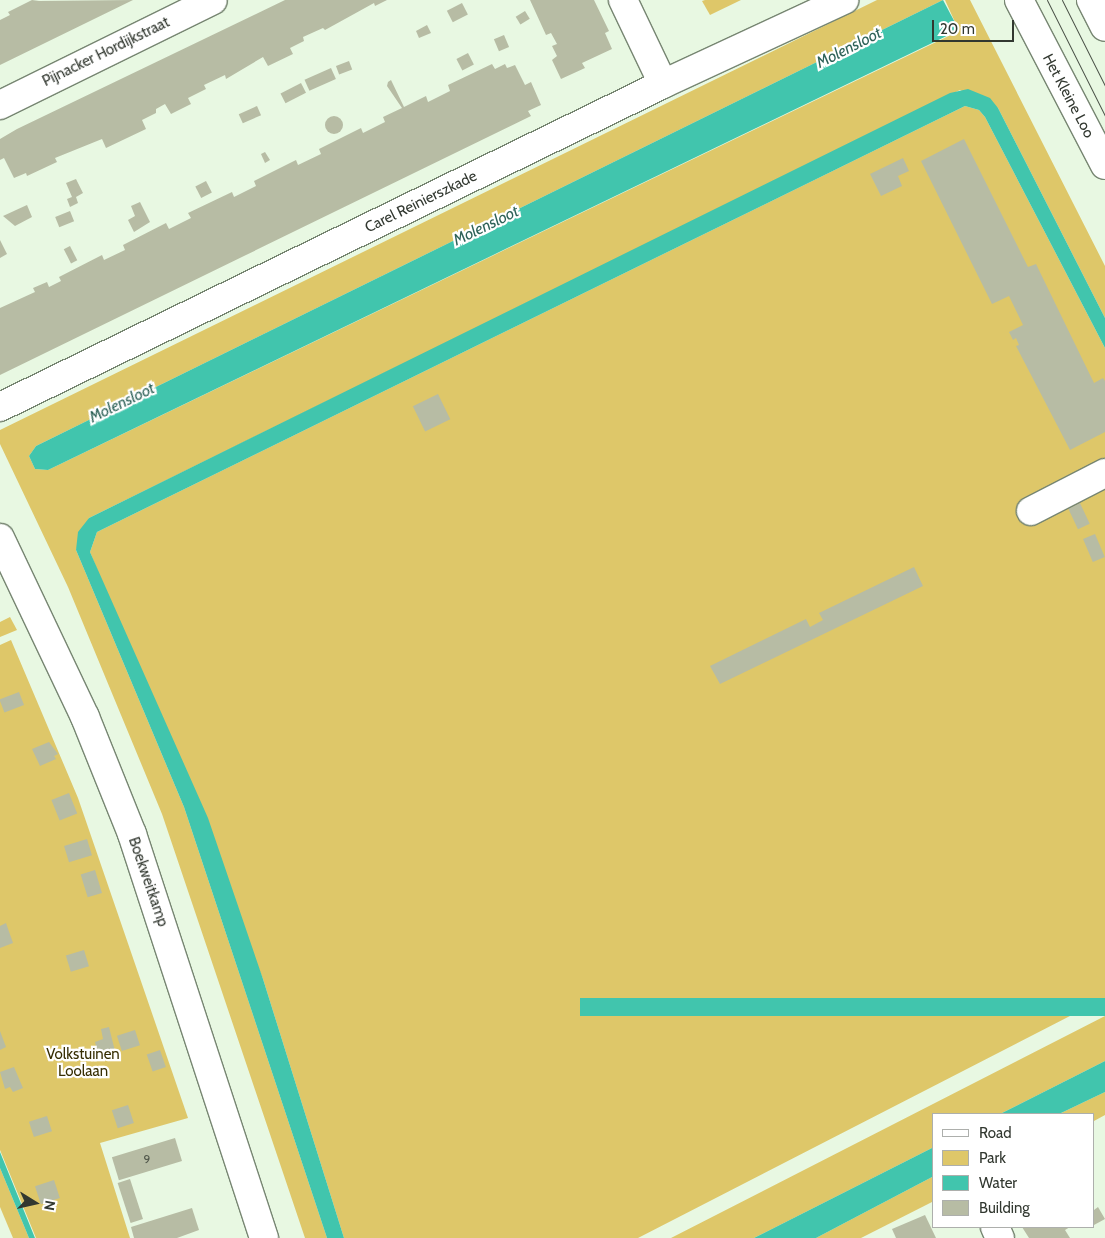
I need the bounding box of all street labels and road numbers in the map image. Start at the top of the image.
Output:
street label: Pijnacker Hordijkstraat [39,13,173,91]
street label: Het Kleine Loo [1038,51,1098,141]
street label: Carel Reinierszkade [362,167,480,237]
street label: Boekweitkamp [124,835,172,929]

